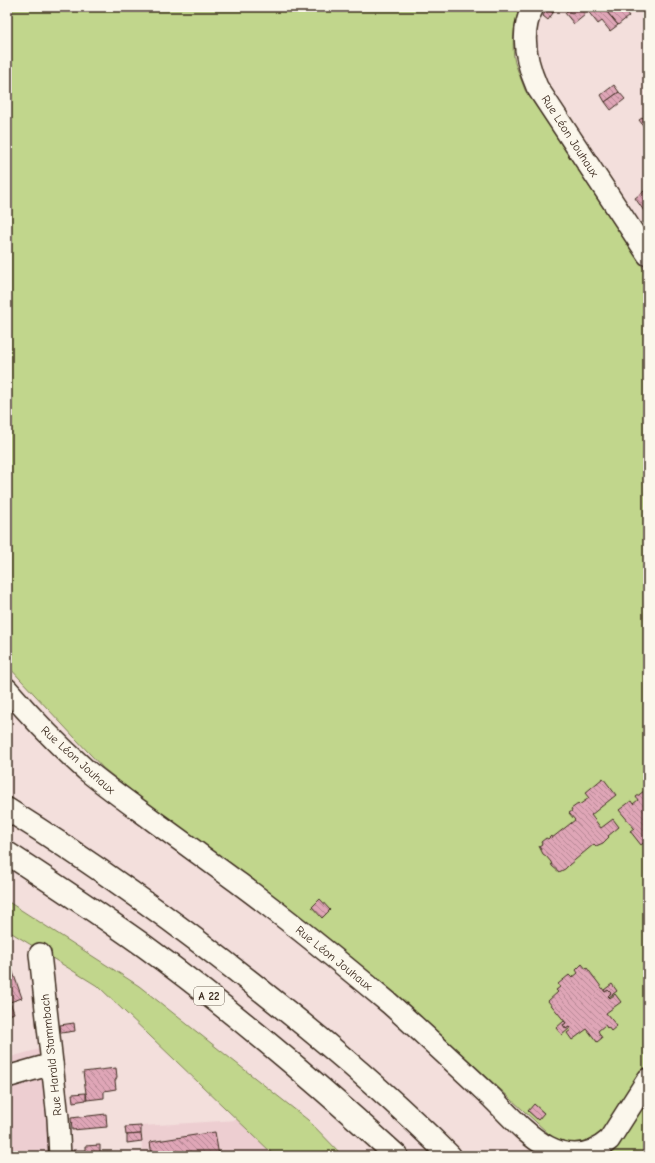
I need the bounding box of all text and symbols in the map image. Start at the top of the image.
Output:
street label: Rue Léon Jouhaux [538,93,602,180]
street label: Rue Léon Jouhaux [38,723,118,797]
street label: Rue Léon Jouhaux [293,923,375,993]
road number: A 22 [194,987,224,1005]
street label: Rue Harald Stammbach [38,993,64,1117]

